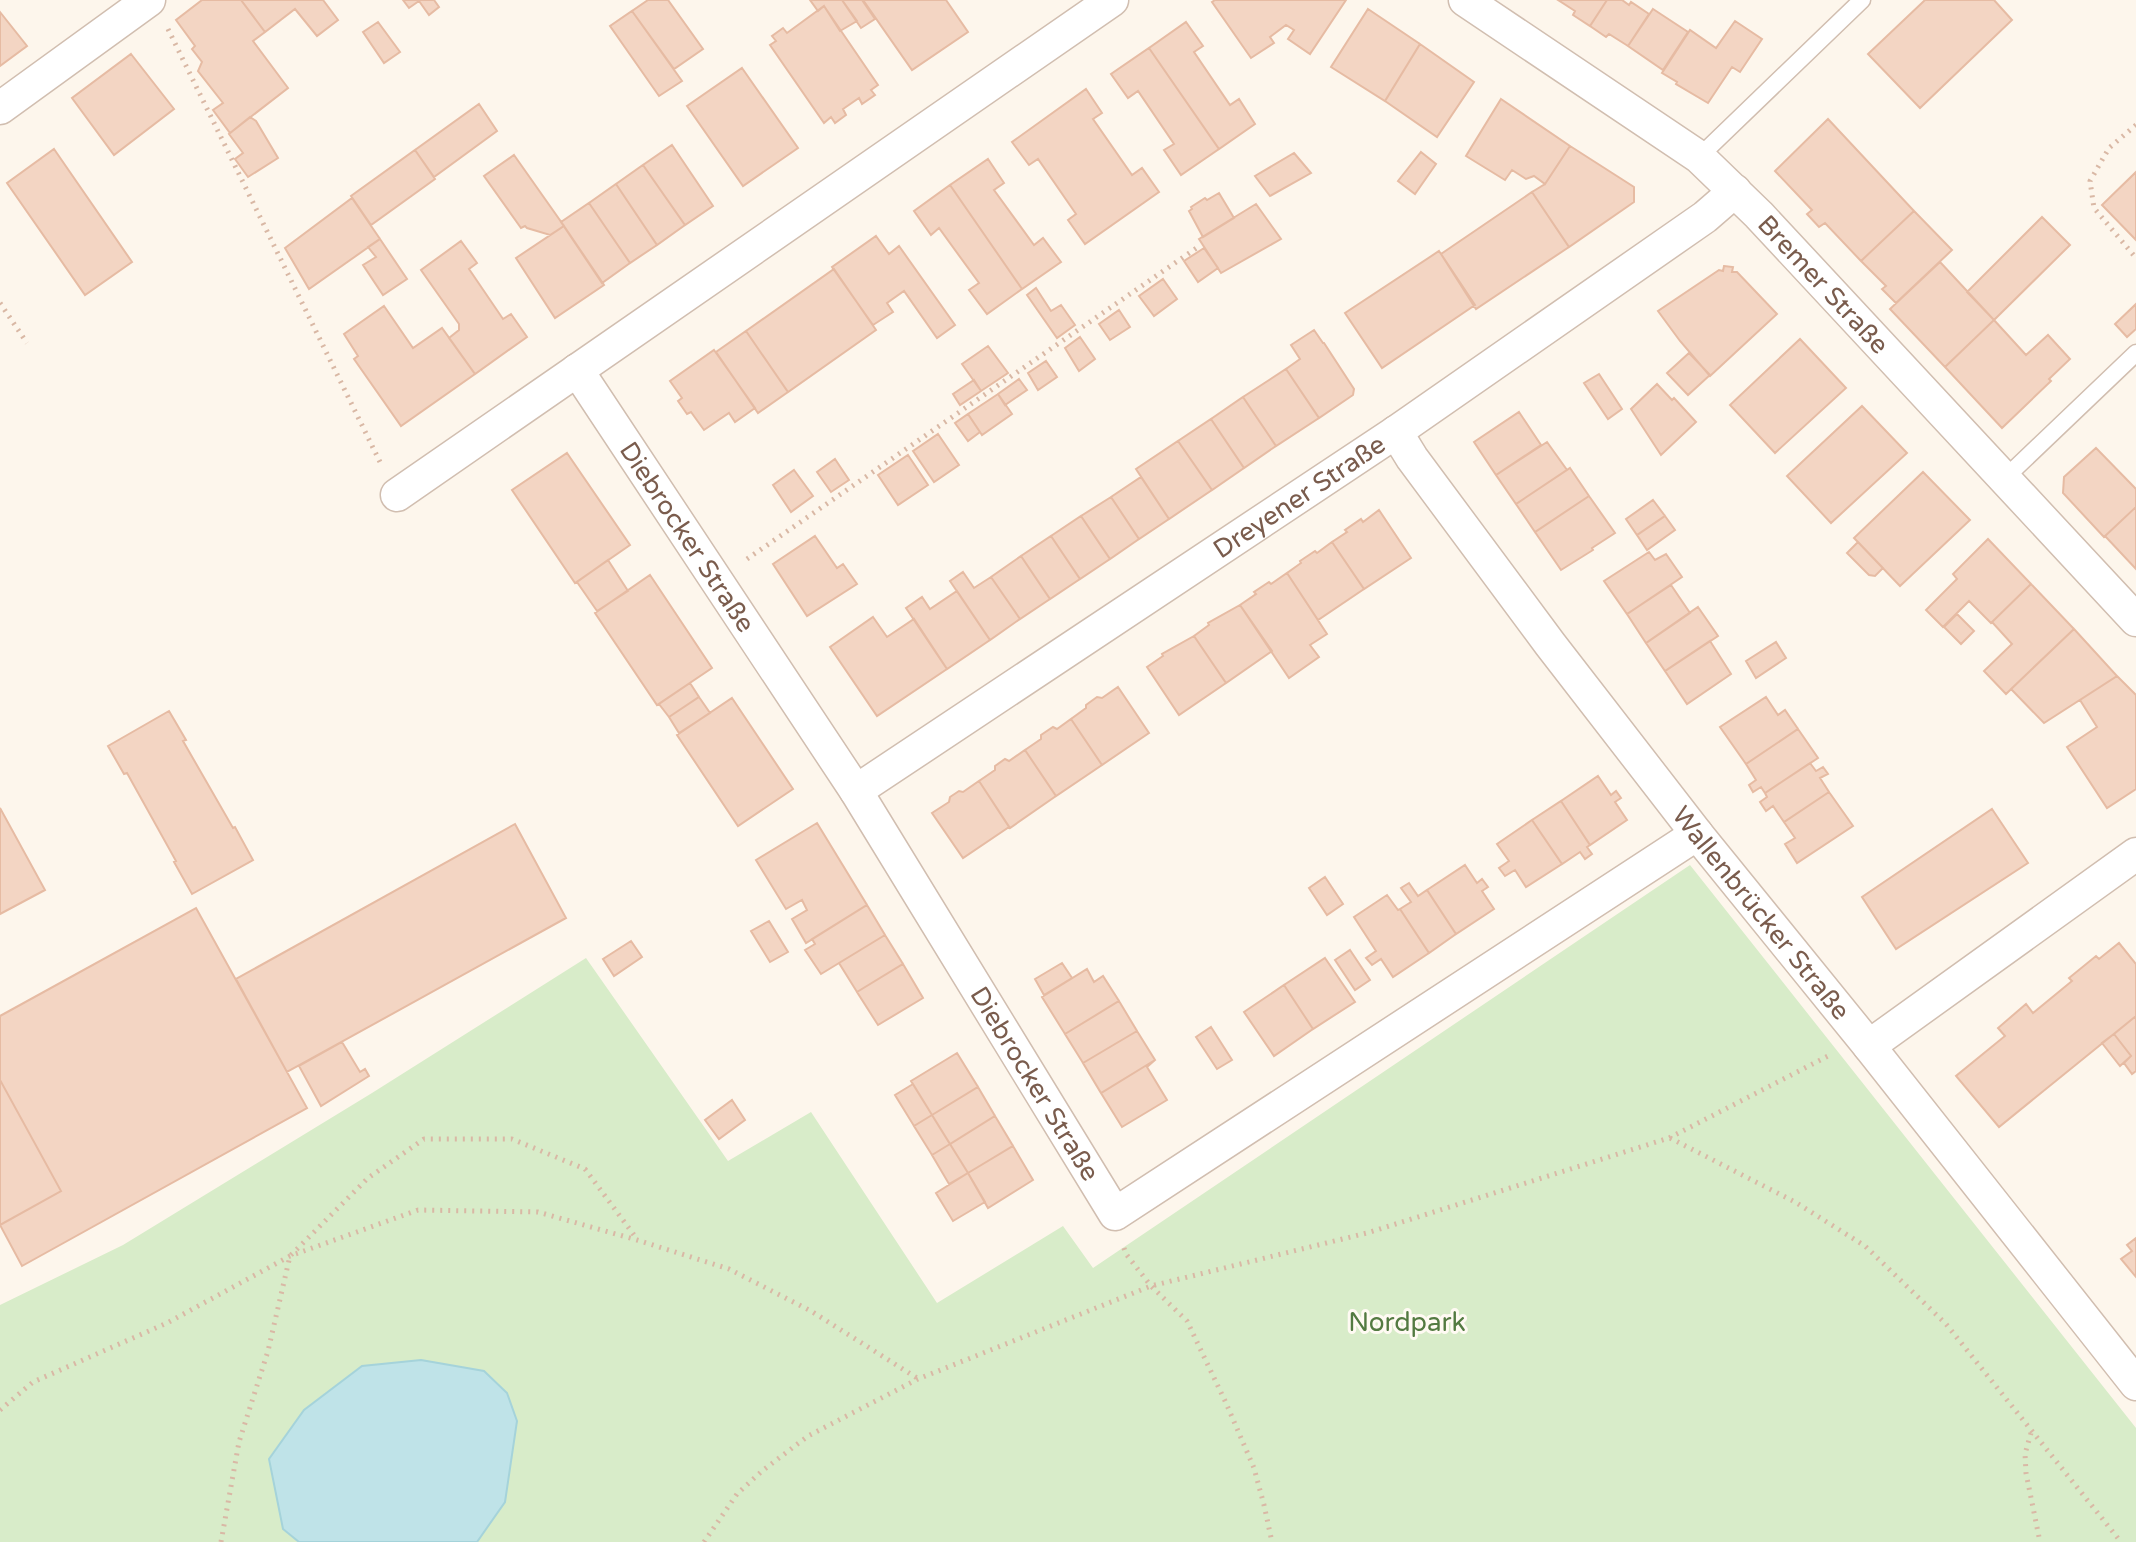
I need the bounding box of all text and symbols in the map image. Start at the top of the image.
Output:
street label: Bremer Straße [1752,209,1896,360]
street label: Dreyener Straße [1207,428,1391,565]
street label: Diebrocker Straße [613,436,762,638]
street label: Wallenbrücker Straße [1666,800,1857,1026]
street label: Diebrocker Straße [964,981,1106,1186]
park label: Nordpark [1348,1307,1466,1338]

